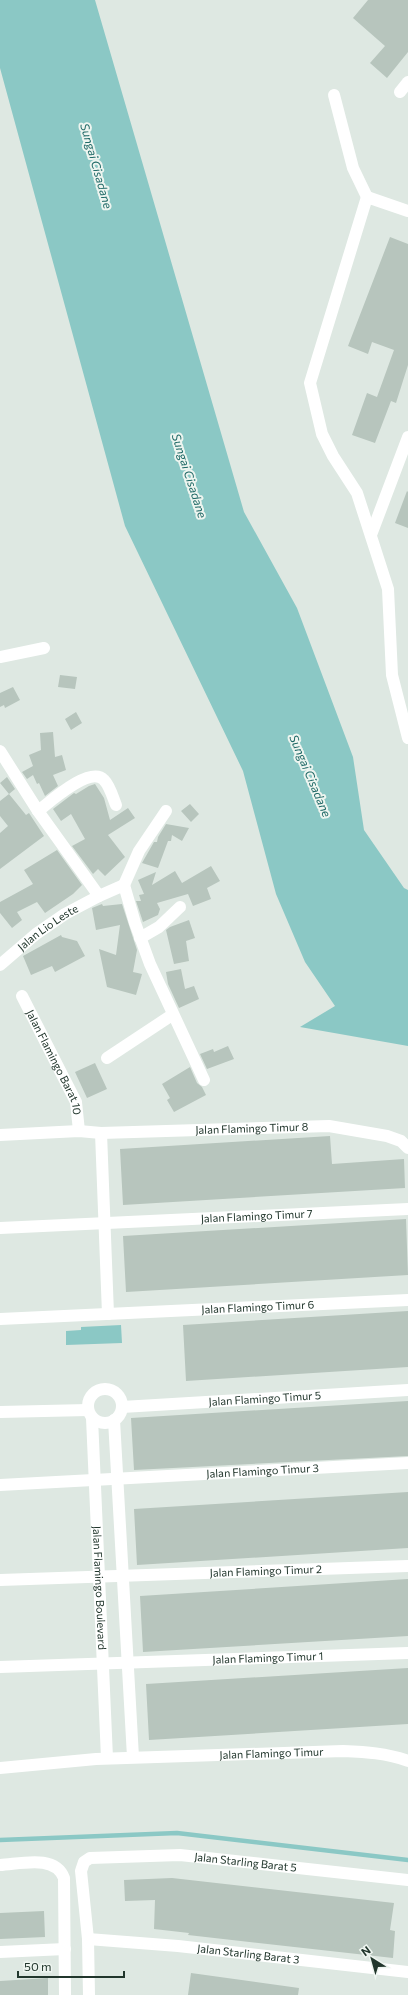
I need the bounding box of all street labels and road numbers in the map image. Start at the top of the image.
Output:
street label: Jalan Lio Leste [15,901,80,954]
street label: Jalan Flamingo Barat 10 [23,1007,84,1115]
street label: Jalan Flamingo Timur 8 [195,1120,309,1137]
street label: Jalan Flamingo Timur 7 [200,1206,313,1226]
street label: Jalan Flamingo Timur 6 [201,1297,315,1317]
street label: Jalan Flamingo Timur 5 [208,1388,321,1409]
street label: Jalan Flamingo Timur 3 [206,1461,319,1481]
street label: Jalan Flamingo Boulevard [90,1525,109,1650]
street label: Jalan Flamingo Timur 2 [209,1562,322,1580]
street label: Jalan Flamingo Timur 1 [212,1649,324,1667]
street label: Jalan Flamingo Timur [219,1745,324,1762]
street label: Jalan Starling Barat 5 [194,1850,297,1874]
street label: Jalan Starling Barat 3 [196,1941,300,1966]

